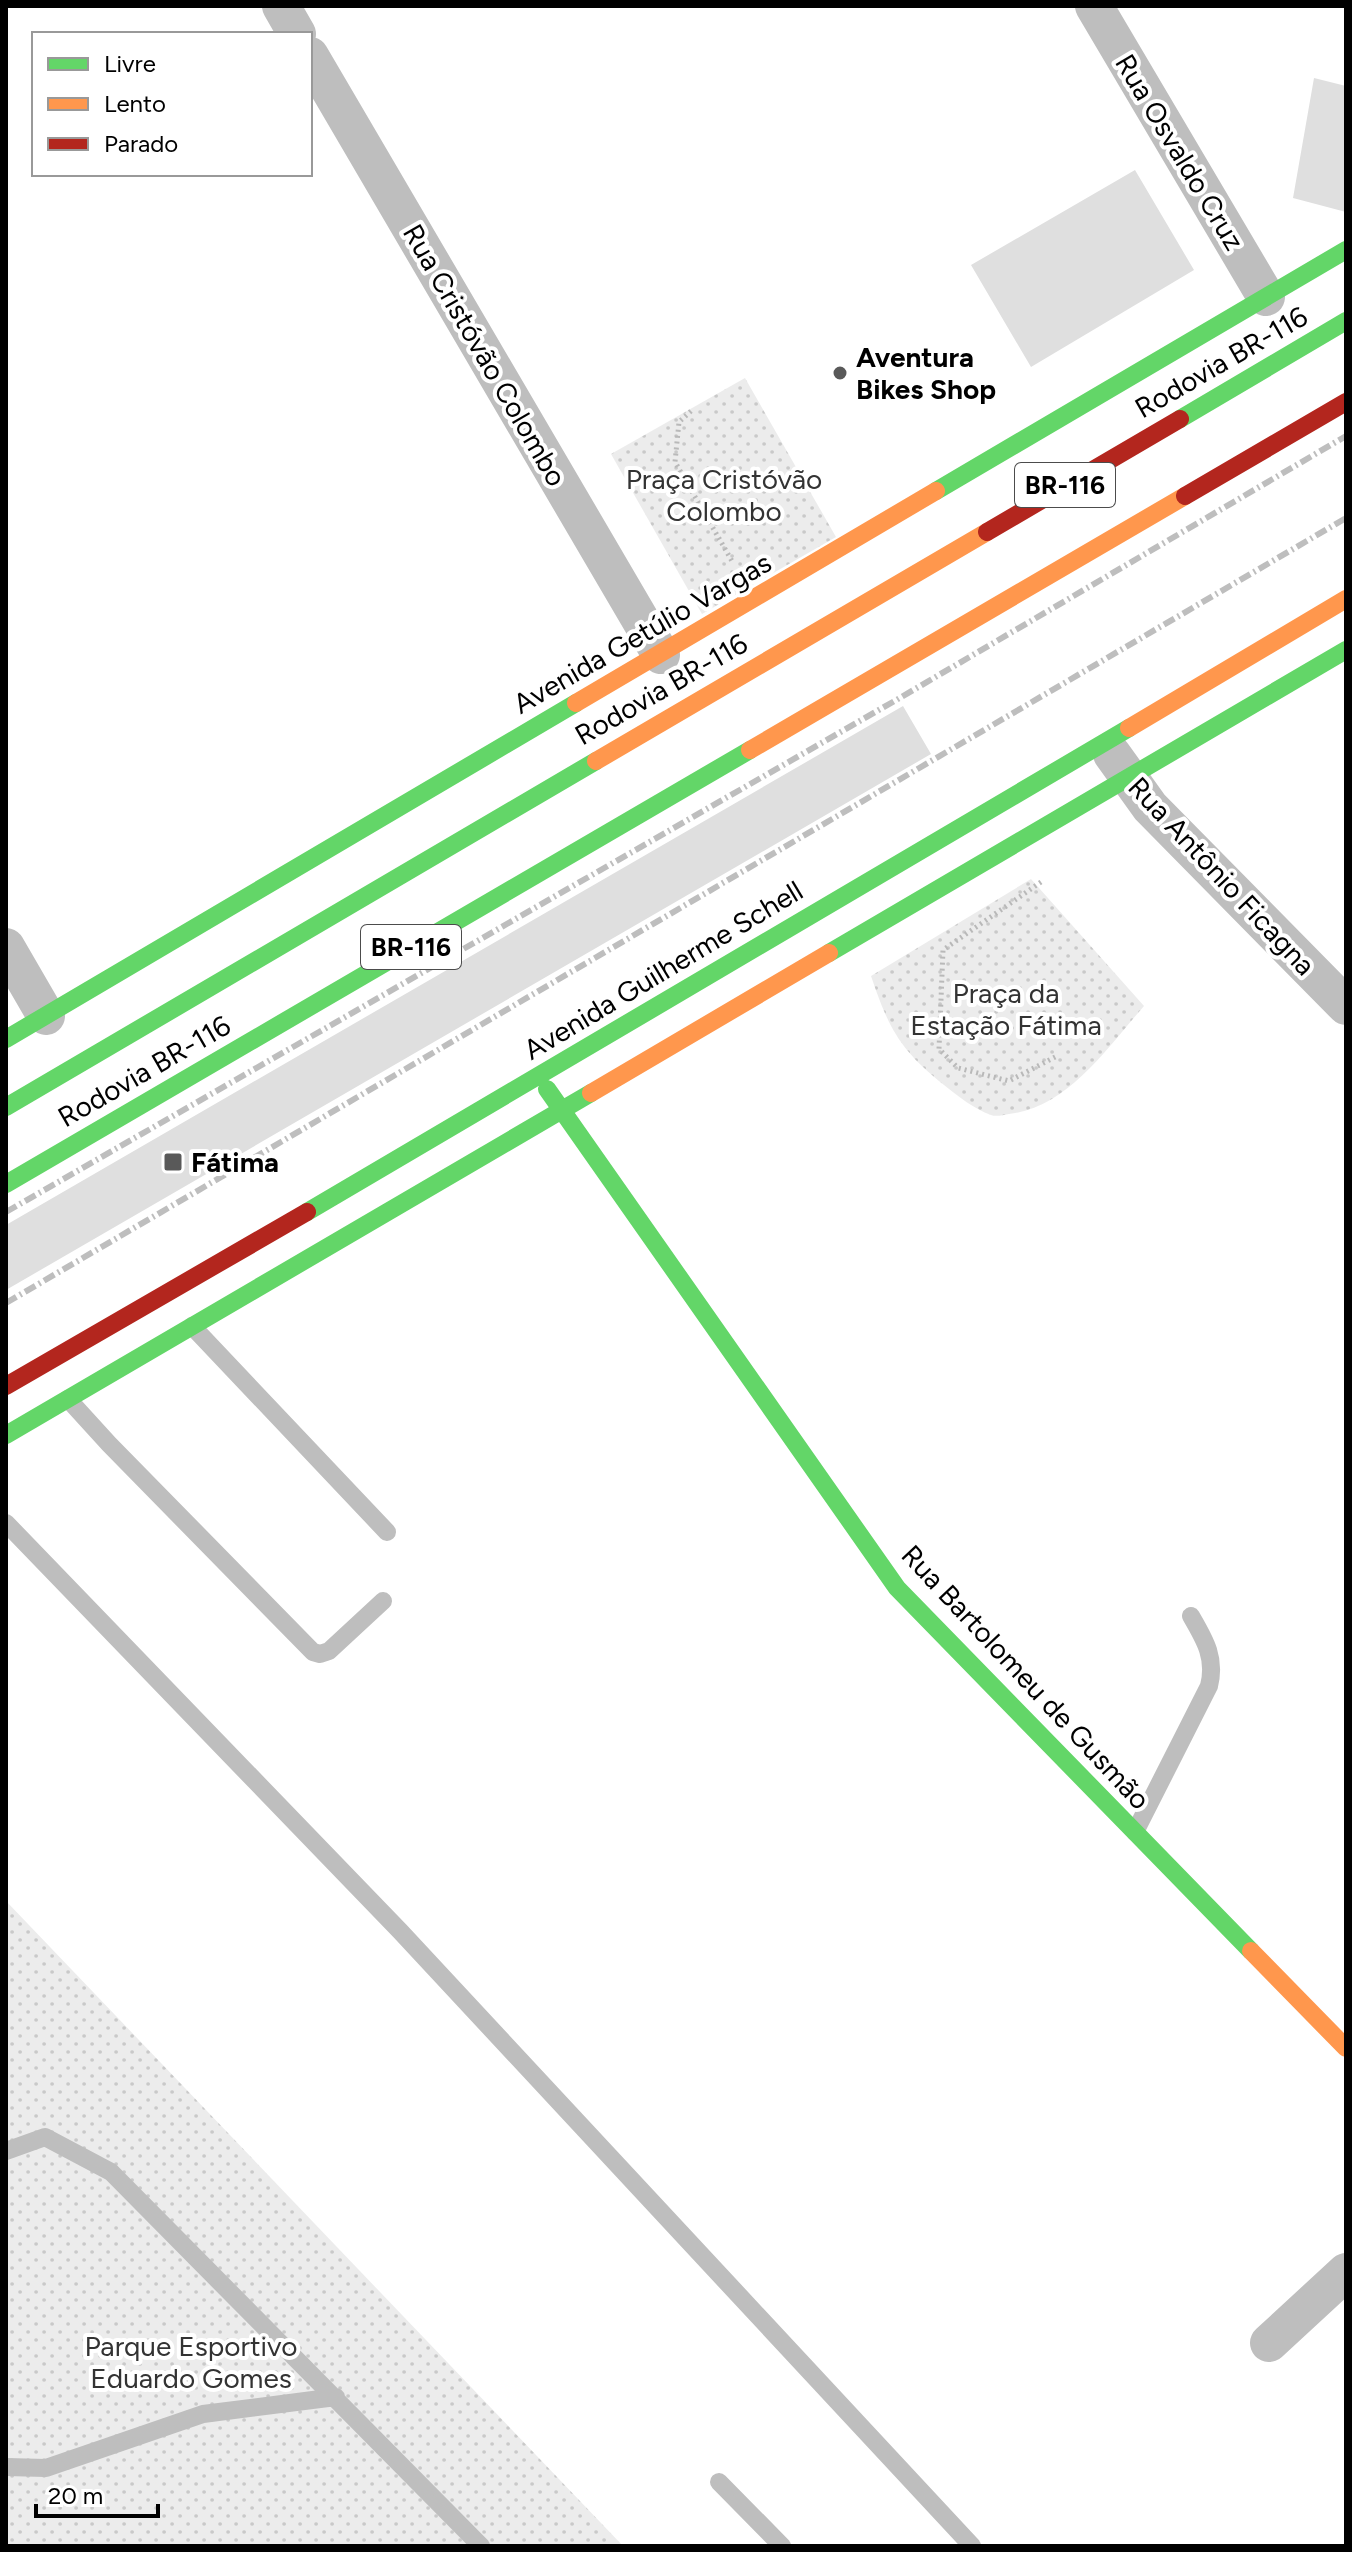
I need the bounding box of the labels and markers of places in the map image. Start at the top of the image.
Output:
place label: Aventura Bikes Shop [856,340,996,406]
marker: Aventura Bikes Shop [831,364,849,382]
place label: Fátima [191,1145,279,1179]
marker: Fátima [162,1151,184,1173]

